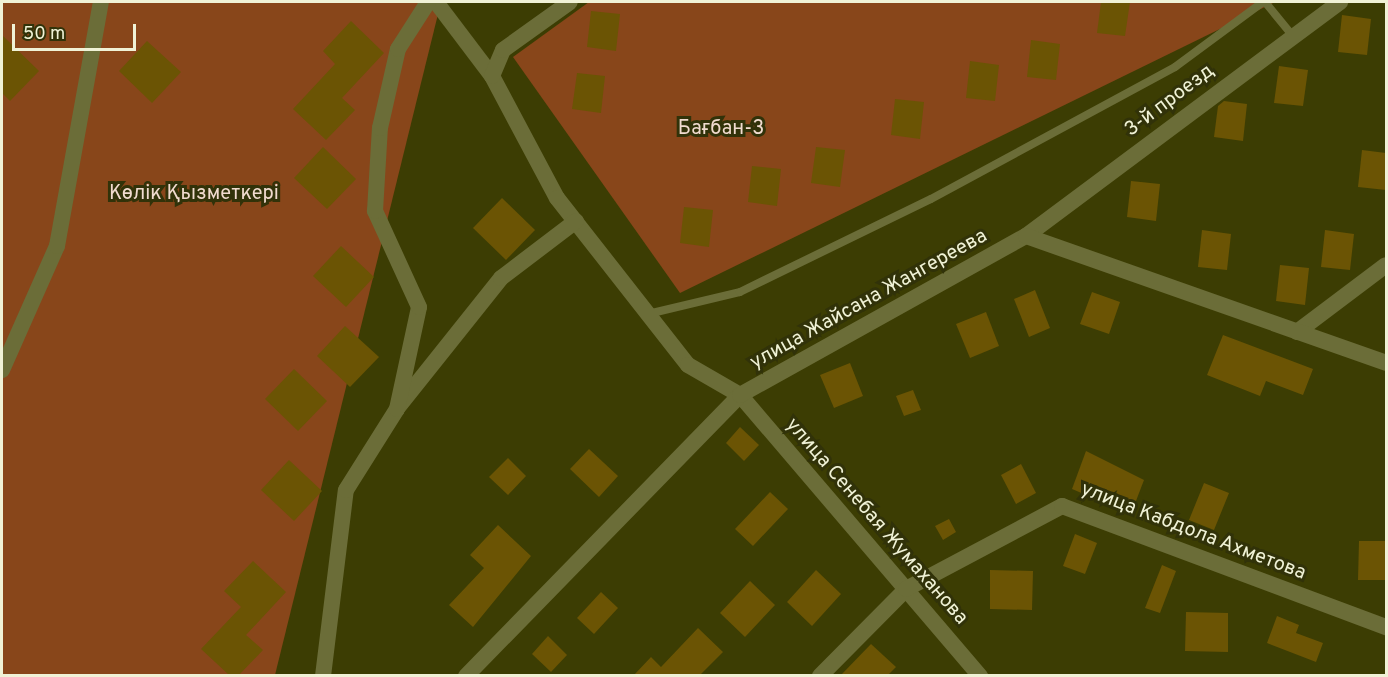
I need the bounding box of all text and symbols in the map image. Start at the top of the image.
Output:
scale bar [15,12,140,50]
text: 50 m [23,23,65,46]
street label: 3-й проезд [1121,60,1219,142]
park label: Бағбан-3 [678,117,764,141]
park label: Көлік Қызметкері [109,182,279,206]
street label: улица Жайсана Жангереева [746,225,992,375]
street label: улица Сенебая Жумаханова [780,414,972,630]
street label: улица Кабдола Ахметова [1077,478,1309,586]

